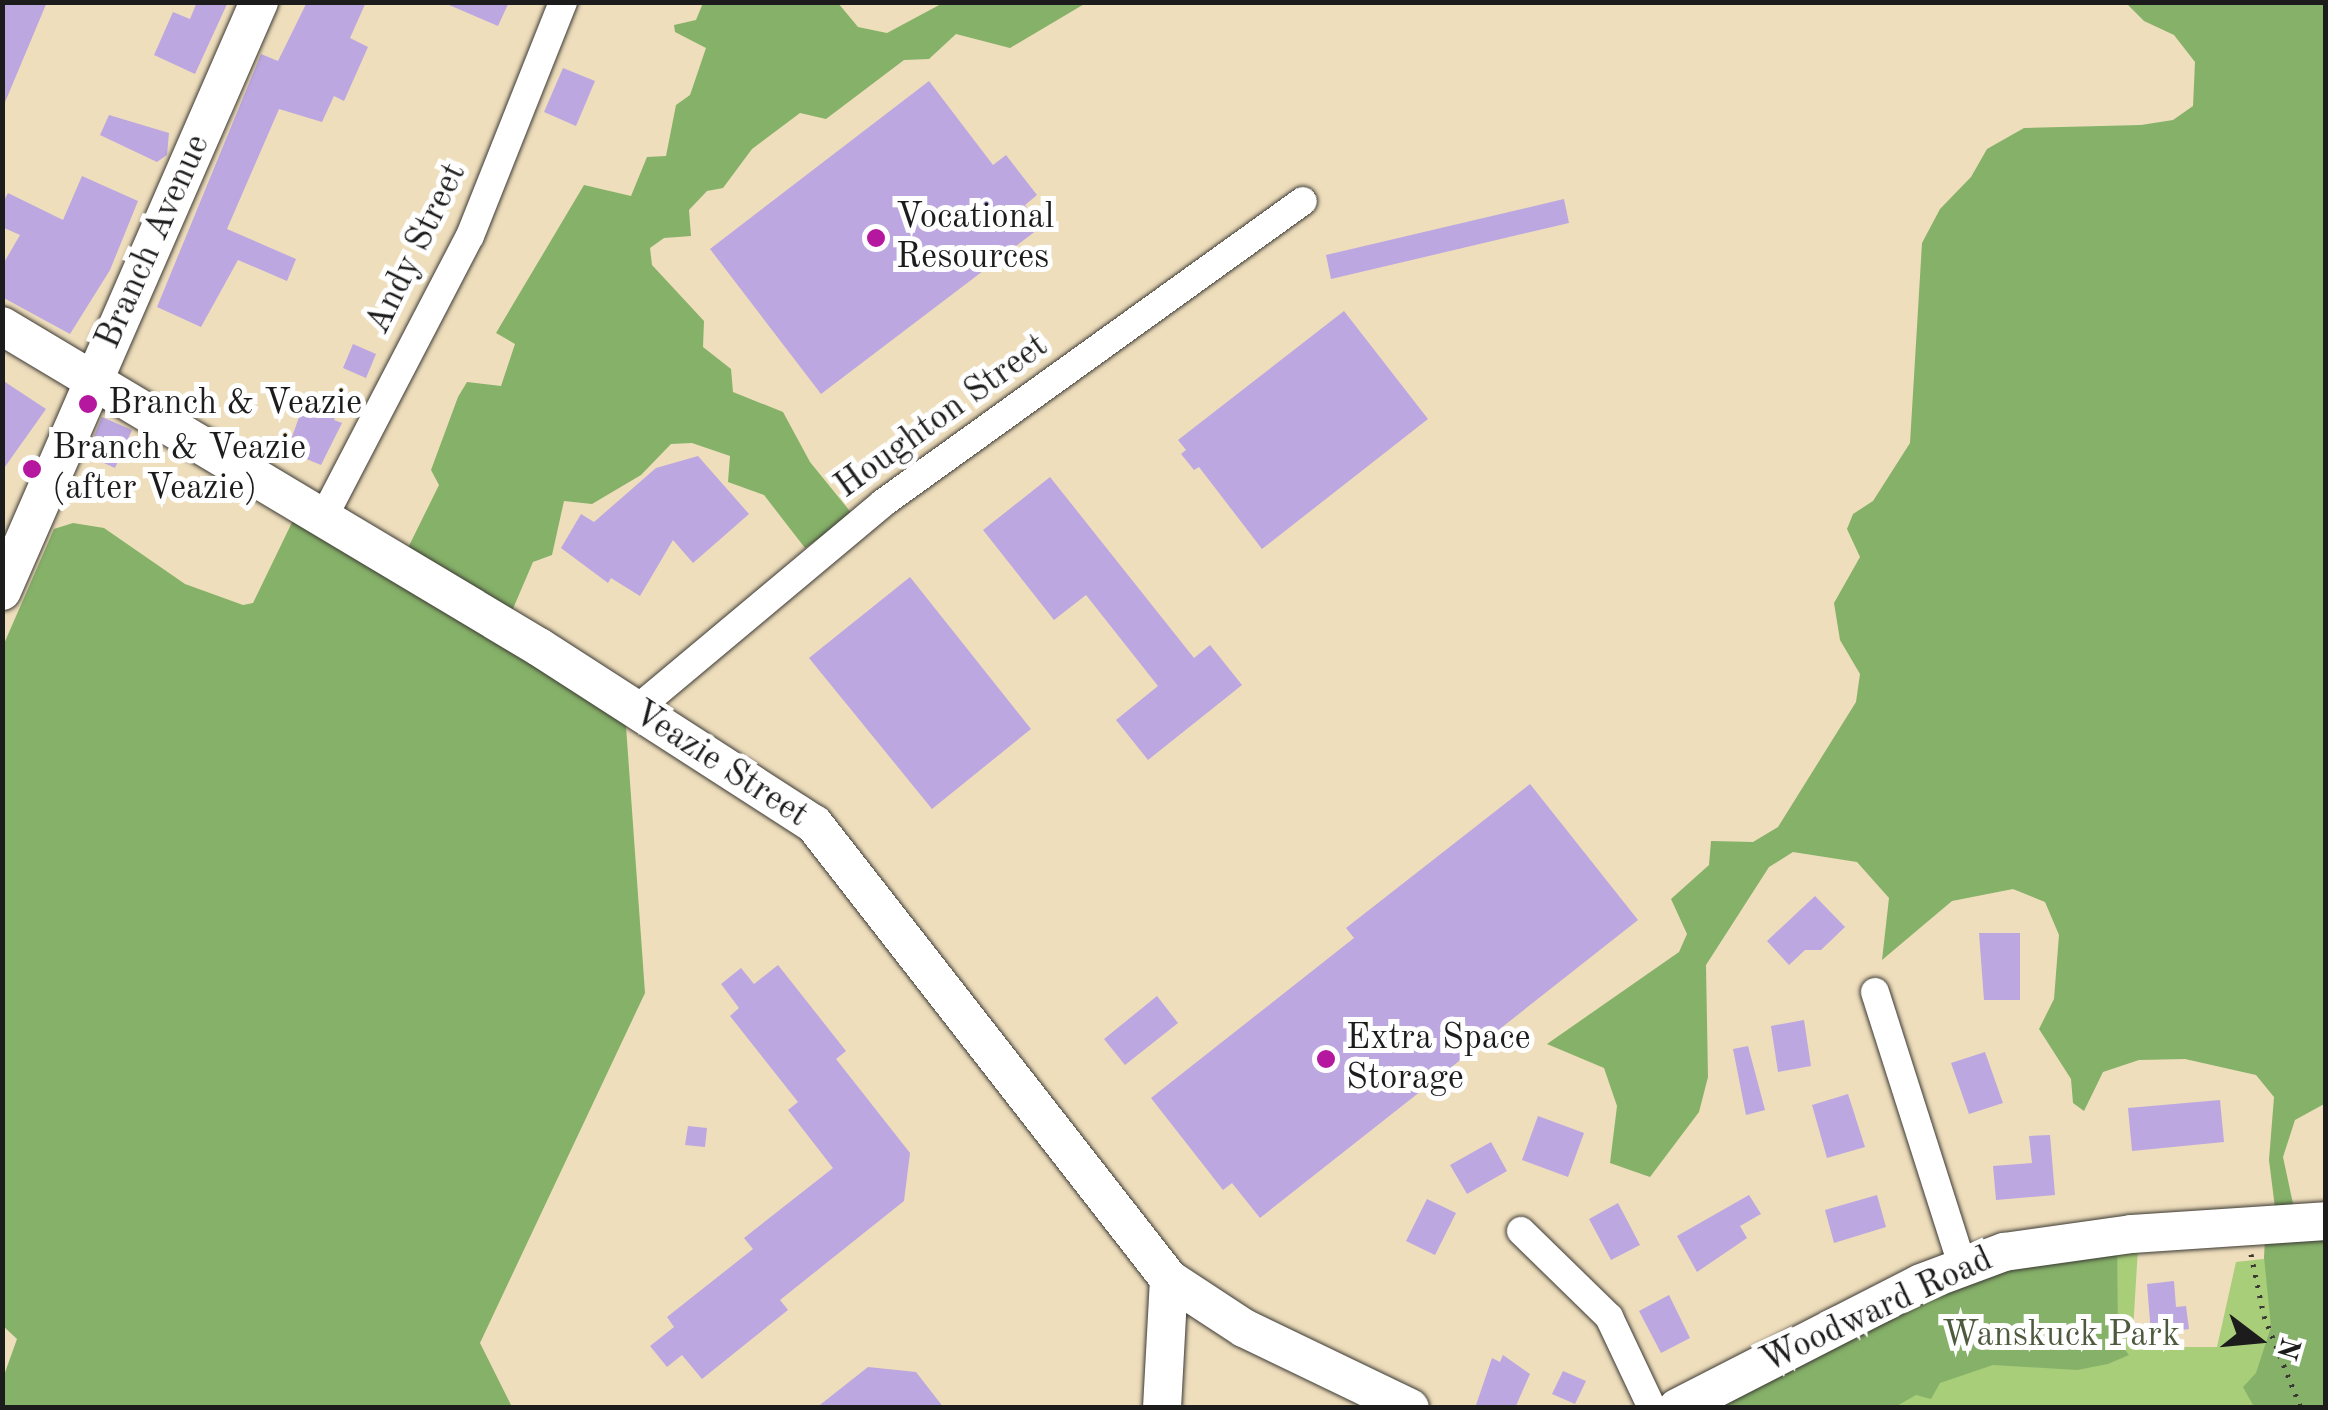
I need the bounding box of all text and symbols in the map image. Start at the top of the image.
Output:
street label: Branch Avenue [88,128,220,356]
street label: Andy Street [358,157,476,341]
place label: Vocational Resources [896,197,1054,279]
marker: Vocational Resources [865,227,887,249]
street label: Houghton Street [827,326,1057,508]
place label: Branch & Veazie [108,383,362,425]
marker: Branch & Veazie [77,393,99,415]
place label: Branch & Veazie (after Veazie) [52,428,306,510]
marker: Branch & Veazie (after Veazie) [21,458,43,480]
street label: Veazie Street [624,693,816,837]
place label: Extra Space Storage [1346,1018,1531,1100]
marker: Extra Space Storage [1315,1048,1337,1070]
street label: Woodward Road [1755,1239,1999,1383]
north arrow [2208,1290,2308,1390]
park label: Wanskuck Park [1942,1315,2180,1357]
text: N [2270,1334,2303,1362]

